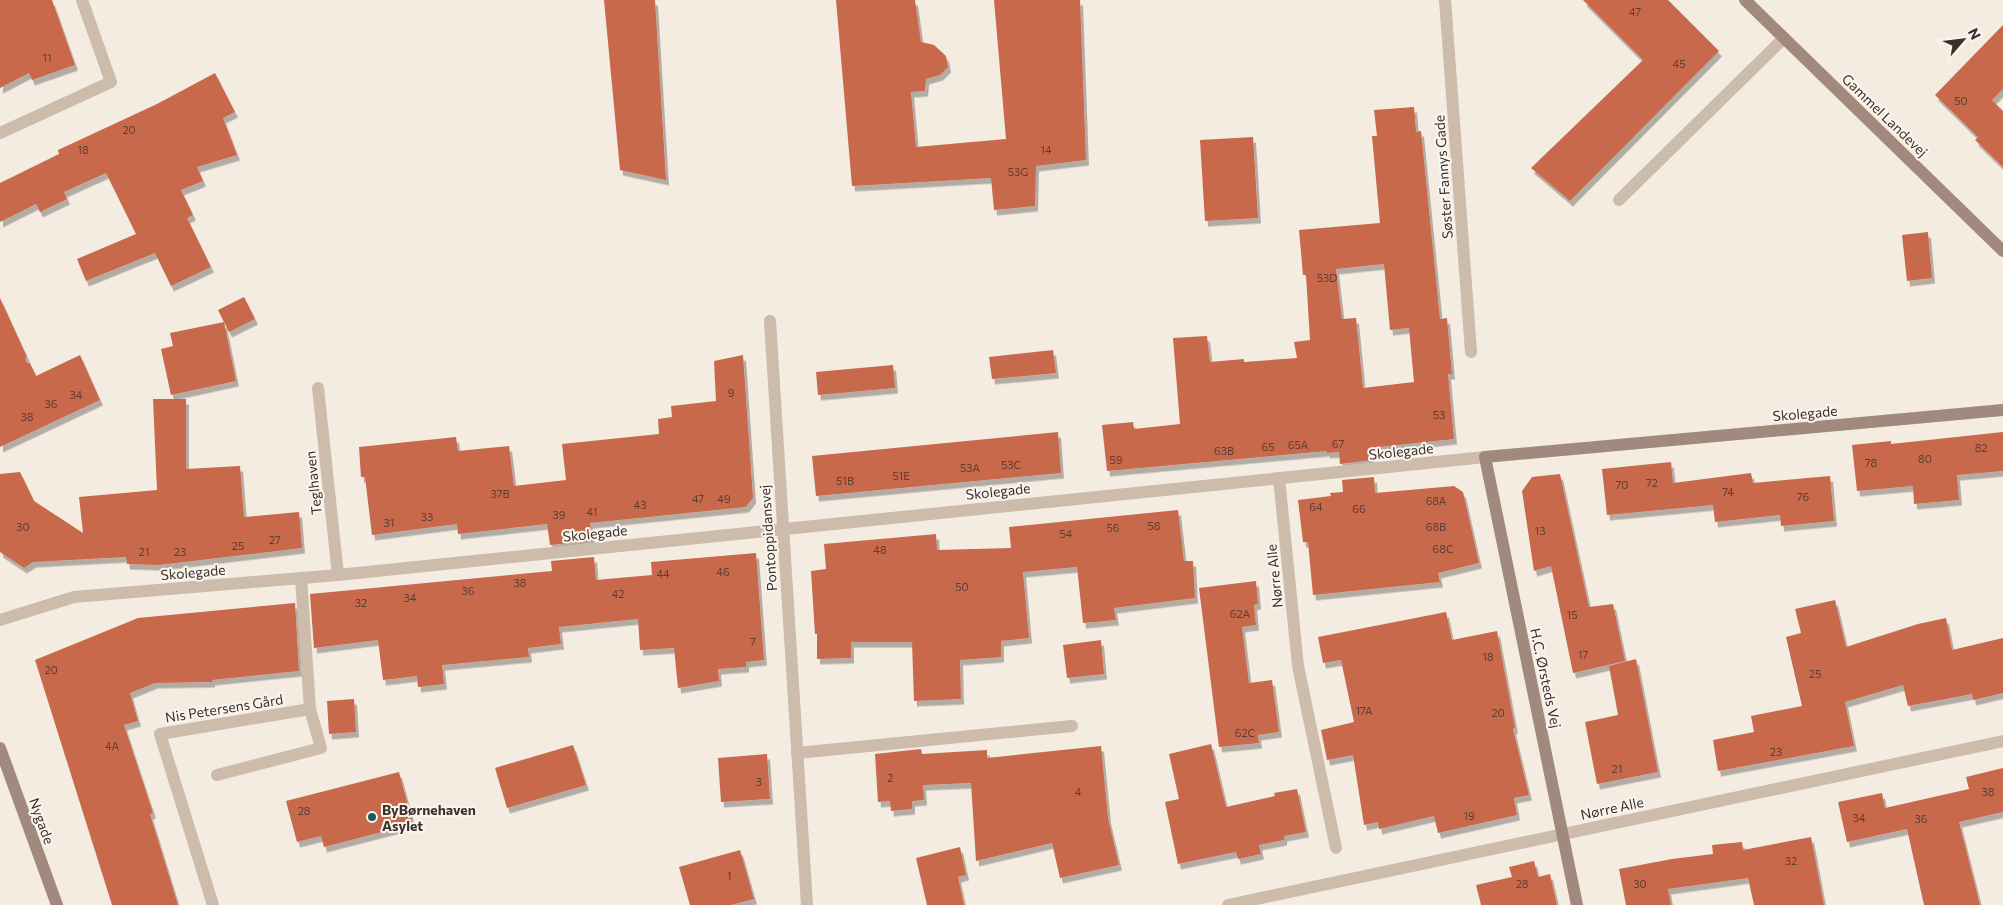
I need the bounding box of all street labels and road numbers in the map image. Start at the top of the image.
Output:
street label: Gammel Landevej [1839,70,1931,160]
street label: Søster Fannys Gade [1430,114,1456,240]
street label: Skolegade [1772,402,1838,424]
street label: Skolegade [1368,439,1434,463]
street label: Teglhaven [301,450,325,516]
street label: Skolegade [965,479,1031,503]
street label: Pontoppidansvej [756,484,780,592]
street label: Skolegade [562,521,628,545]
street label: Nørre Alle [1262,543,1286,609]
street label: Skolegade [160,561,226,583]
street label: H.C. Ørsteds Vej [1527,626,1565,730]
street label: Nis Petersens Gård [164,690,284,726]
street label: Nørre Alle [1579,793,1645,823]
street label: Nygade [26,796,58,846]

